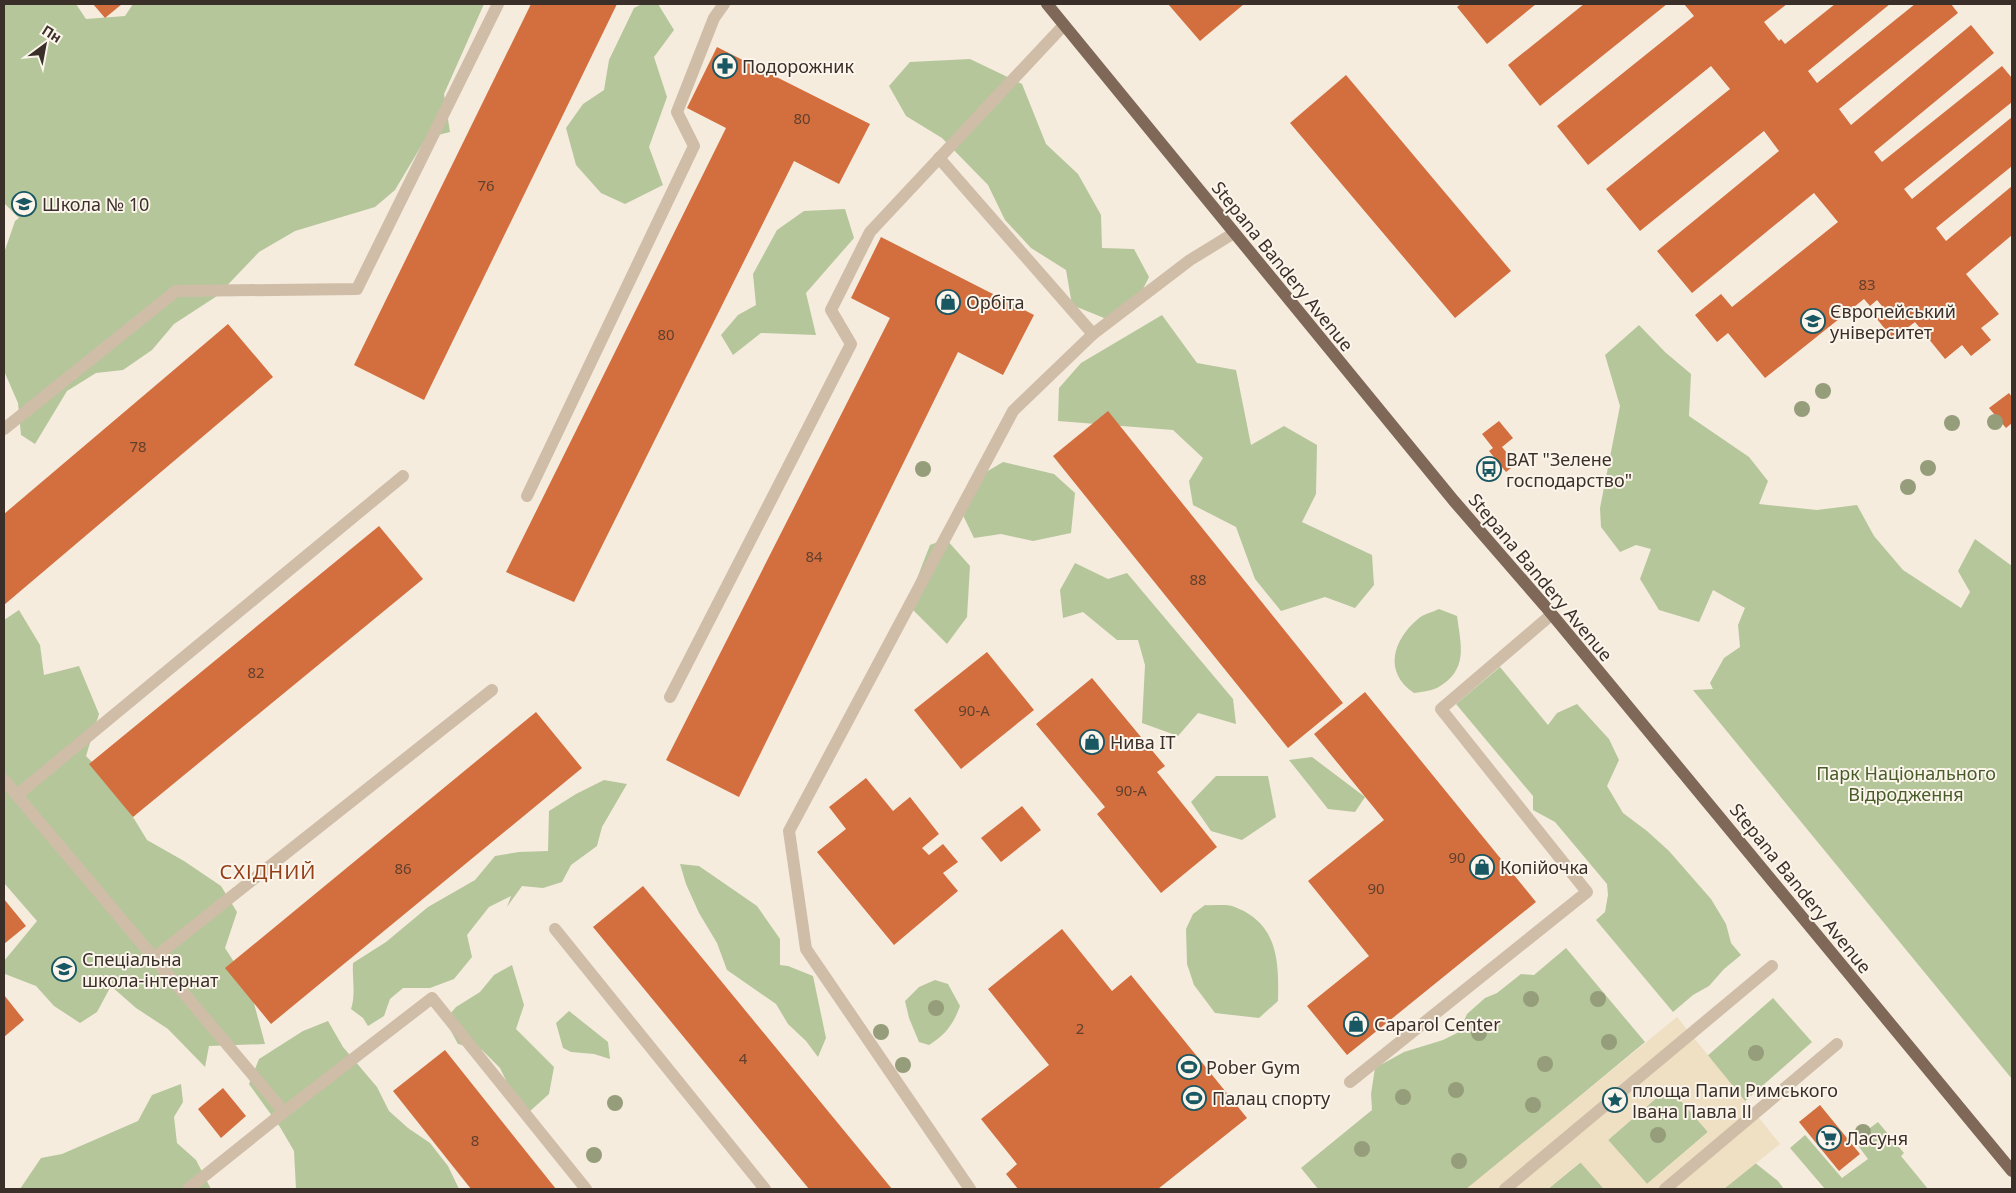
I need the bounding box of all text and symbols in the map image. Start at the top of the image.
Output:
north arrow [20,20,70,70]
text: Пн [39,20,66,47]
pharmacy icon: Подорожник [712,53,738,79]
place label: Подорожник [742,54,854,78]
house number: 80 [793,108,811,128]
house number: 76 [477,175,495,195]
street label: Stepana Bandery Avenue [1207,176,1359,356]
school or university icon: Школа № 10 [11,191,37,217]
place label: Школа № 10 [42,192,149,216]
house number: 83 [1858,274,1876,294]
shop icon: Орбіта [935,289,961,315]
place label: Орбіта [966,290,1024,314]
place label: Європейський університет [1830,299,1956,344]
school or university icon: Європейський університет [1800,308,1826,334]
house number: 80 [657,324,675,344]
house number: 78 [129,436,147,456]
place label: ВАТ "Зелене господарство" [1506,447,1632,492]
bus stop icon: ВАТ "Зелене господарство" [1476,456,1502,482]
street label: Stepana Bandery Avenue [1464,488,1618,666]
house number: 84 [805,546,823,566]
house number: 88 [1189,569,1207,589]
house number: 82 [247,662,265,682]
house number: 90-А [958,700,990,720]
shop icon: Нива IT [1079,729,1105,755]
place label: Нива IT [1110,730,1176,754]
park label: Парк Національного Відродження [1816,761,1996,806]
house number: 90-А [1115,780,1147,800]
street label: Stepana Bandery Avenue [1725,798,1877,978]
house number: 90 [1448,847,1466,867]
shop icon: Копійочка [1469,854,1495,880]
place label: Копійочка [1500,855,1589,879]
district label: СХІДНИЙ [220,858,316,885]
house number: 86 [394,858,412,878]
house number: 90 [1367,878,1385,898]
place label: Спеціальна школа-інтернат [82,947,219,992]
school or university icon: Спеціальна школа-інтернат [51,956,77,982]
shop icon: Caparol Center [1343,1011,1369,1037]
place label: Caparol Center [1374,1012,1501,1036]
house number: 2 [1076,1018,1084,1038]
house number: 4 [739,1048,748,1068]
sports icon: Pober Gym [1176,1054,1202,1080]
place label: Pober Gym [1206,1055,1300,1079]
place label: площа Папи Римського Івана Павла ІІ [1632,1078,1838,1123]
sports icon: Палац спорту [1181,1085,1207,1111]
place label: Палац спорту [1212,1086,1331,1110]
place icon: площа Папи Римського Івана Павла ІІ [1602,1087,1628,1113]
supermarket icon: Ласуня [1816,1125,1842,1151]
place label: Ласуня [1846,1126,1908,1150]
house number: 8 [471,1130,479,1150]

